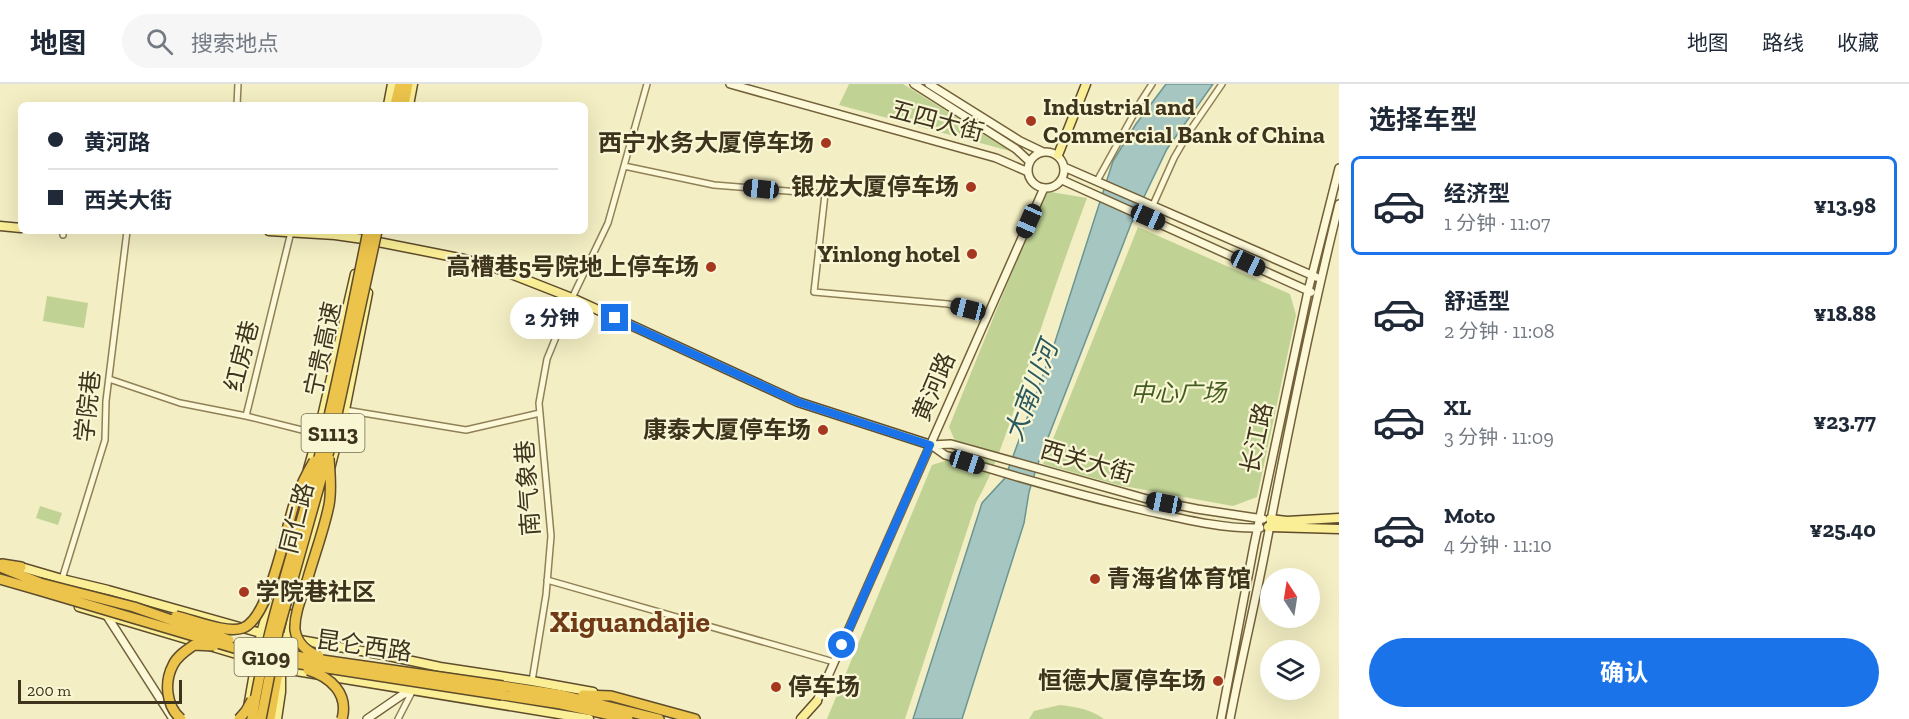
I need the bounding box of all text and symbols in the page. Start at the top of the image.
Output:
search box [122,14,542,68]
icon: search [143,25,176,58]
text: 地图 [30,27,86,60]
text: 搜索地点 [191,30,279,57]
text: 地图 [1687,30,1729,55]
text: 路线 [1762,30,1804,55]
text: 收藏 [1837,30,1879,55]
place label: Industrial and Commercial Bank of China [1043,92,1325,149]
street label: 五四大街 [887,94,987,147]
text: 选择车型 [1369,104,1477,136]
marker: Industrial and Commercial Bank of China [1024,114,1038,128]
place label: 西宁水务大厦停车场 [598,128,814,157]
text: 黄河路 [84,129,150,156]
marker: 西宁水务大厦停车场 [819,136,833,150]
place label: 银龙大厦停车场 [791,172,959,201]
car [742,178,780,200]
icon: car [1372,179,1426,233]
marker: 银龙大厦停车场 [964,180,978,194]
text: 经济型 [1444,180,1510,207]
text: 西关大街 [84,187,172,214]
text: ¥13.98 [1814,192,1876,219]
car [1013,201,1045,241]
car [1128,201,1168,233]
text: 1 分钟 · 11:07 [1444,211,1551,235]
place label: Yinlong hotel [818,239,960,268]
marker: Yinlong hotel [965,247,979,261]
car [1228,247,1268,279]
place label: 高槽巷5号院地上停车场 [446,252,699,281]
marker: 高槽巷5号院地上停车场 [704,260,718,274]
icon: car [1372,287,1426,341]
text: 舒适型 [1444,288,1510,315]
car [948,296,988,322]
callout: 2 分钟 [510,297,594,339]
street label: 宁贵高速 [298,299,347,399]
text: ¥18.88 [1813,300,1876,327]
route end [601,304,628,331]
text: 2 分钟 [525,306,579,330]
street label: 红房巷 [219,317,264,394]
text: 2 分钟 · 11:08 [1444,319,1554,343]
water label: 大南川河 [997,332,1066,445]
street label: 黄河路 [906,348,961,426]
street label: 学院巷 [69,369,106,443]
park label: 中心广场 [1130,378,1228,407]
text: XL [1444,394,1471,421]
icon: car [1372,395,1426,449]
street label: 长江路 [1235,400,1278,476]
text: ¥23.77 [1813,408,1876,435]
road number: S1113 [302,414,364,452]
place label: 康泰大厦停车场 [643,415,811,444]
marker: 康泰大厦停车场 [816,423,830,437]
text: 3 分钟 · 11:09 [1444,425,1554,449]
street label: 西关大街 [1037,434,1137,489]
street label: 南气象巷 [510,439,545,537]
car [947,448,987,476]
street label: 同仁路 [274,479,319,556]
car [1145,491,1183,515]
text: Moto [1444,502,1495,529]
icon: car [1372,503,1426,557]
text: ¥25.40 [1809,516,1876,543]
text: 4 分钟 · 11:10 [1444,533,1552,557]
place label: 青海省体育馆 [1107,564,1251,593]
north arrow [1260,568,1320,628]
map controls [1260,568,1320,700]
marker: 青海省体育馆 [1088,572,1102,586]
place label: 学院巷社区 [256,577,376,606]
marker: 学院巷社区 [237,585,251,599]
district label: Xiguandajie [550,604,710,640]
street label: 昆仑西路 [315,624,414,667]
route start [828,631,855,658]
road number: G109 [234,638,298,676]
button: 确认 [1369,638,1879,707]
button: layers [1260,640,1320,700]
place label: 恒德大厦停车场 [1038,666,1206,695]
place label: 停车场 [788,672,860,701]
marker: 恒德大厦停车场 [1211,674,1225,688]
scale bar [18,677,182,704]
marker: 停车场 [769,680,783,694]
text: 200 m [27,681,71,700]

